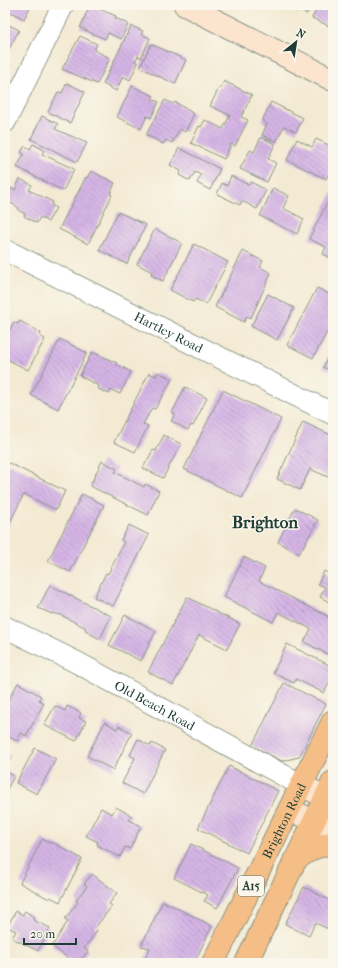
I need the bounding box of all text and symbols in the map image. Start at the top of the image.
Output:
north arrow [276,22,316,62]
text: N [294,26,308,42]
street label: Hartley Road [132,309,206,356]
district label: Brighton [232,512,299,533]
street label: Old Beach Road [112,677,198,734]
street label: Brighton Road [259,780,310,861]
road number: A15 [238,876,264,896]
scale bar [24,920,76,946]
text: 20 m [30,927,55,941]

